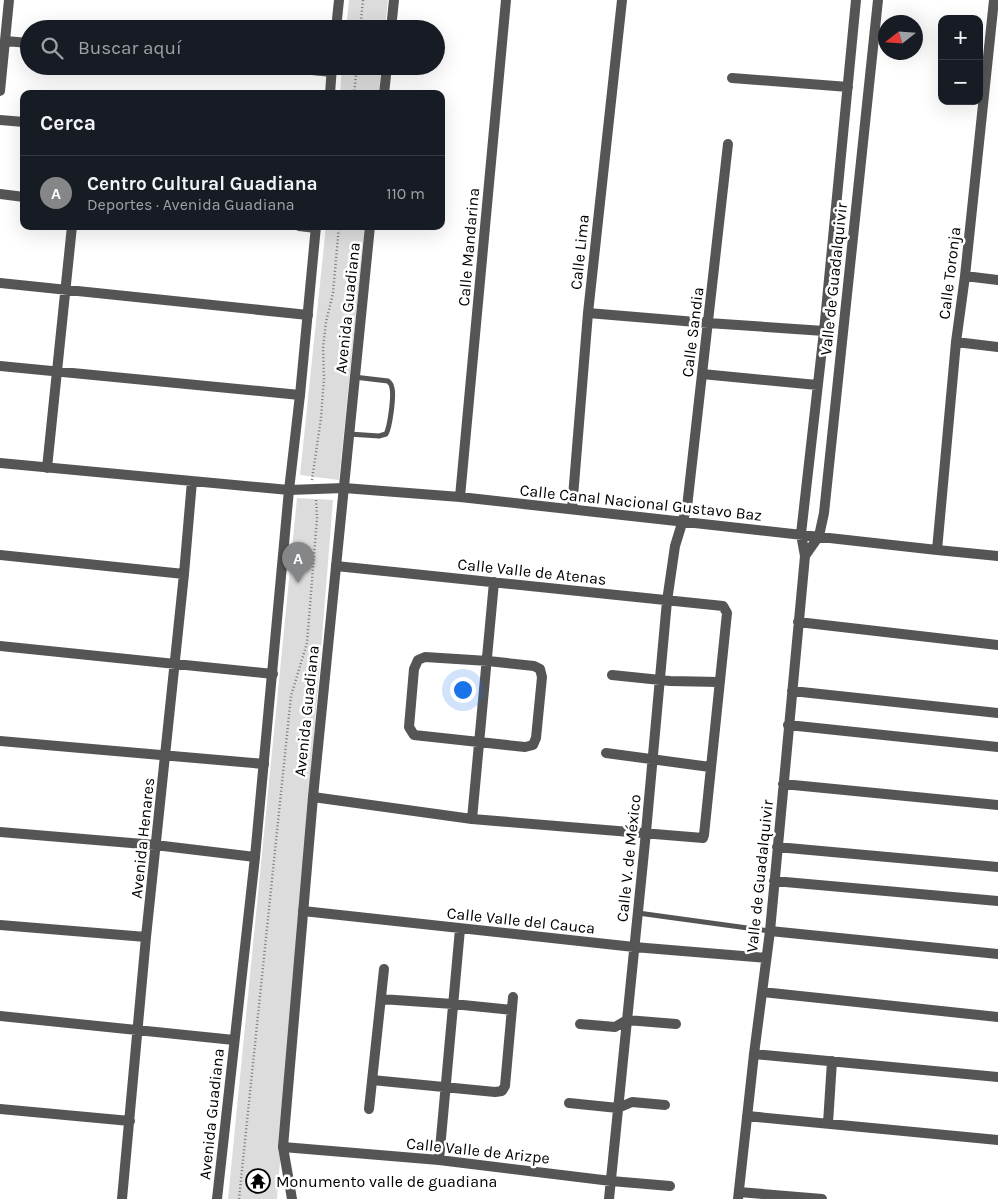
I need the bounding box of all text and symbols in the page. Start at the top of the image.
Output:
north arrow [878,15,923,60]
map controls [938,15,983,105]
button: + [938,15,983,60]
search box [20,20,445,75]
icon: search [38,34,66,62]
text: Buscar aquí [78,37,182,59]
button: − [938,60,983,105]
text: Cerca [40,111,96,135]
text: Centro Cultural Guadiana [87,173,318,195]
text: A [51,184,61,203]
text: 110 m [386,184,425,203]
street label: Calle Mandarina [454,187,483,307]
text: Deportes · Avenida Guadiana [87,195,295,214]
street label: Valle de Guadalquivir [816,201,851,356]
street label: Calle Lima [566,213,593,291]
street label: Calle Toronja [934,226,965,320]
street label: Avenida Guadiana [331,241,364,375]
street label: Calle Sandia [678,286,707,378]
street label: Calle Canal Nacional Gustavo Baz [519,480,763,525]
pin: A [282,542,314,583]
street label: Calle Valle de Atenas [457,554,607,589]
street label: Avenida Guadiana [290,644,323,778]
your location [450,677,476,703]
street label: Avenida Henares [127,777,158,899]
street label: Calle V. de México [612,793,645,923]
street label: Valle de Guadalquivir [742,798,777,953]
street label: Calle Valle del Cauca [446,903,596,938]
street label: Avenida Guadiana [195,1047,228,1181]
street label: Calle Valle de Arizpe [405,1134,551,1167]
temple icon: Monumento valle de guadiana [245,1168,271,1194]
place label: Monumento valle de guadiana [276,1172,497,1191]

